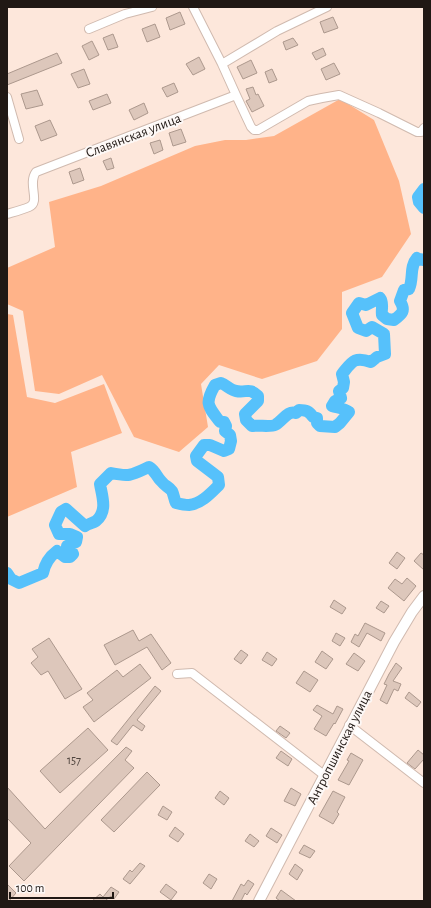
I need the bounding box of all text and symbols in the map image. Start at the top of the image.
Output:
street label: Славянская улица [84,111,184,161]
street label: Антропшинская улица [305,688,375,807]
house number: 157 [67,754,81,766]
scale bar [10,874,113,900]
text: 100 m [16,882,44,894]

